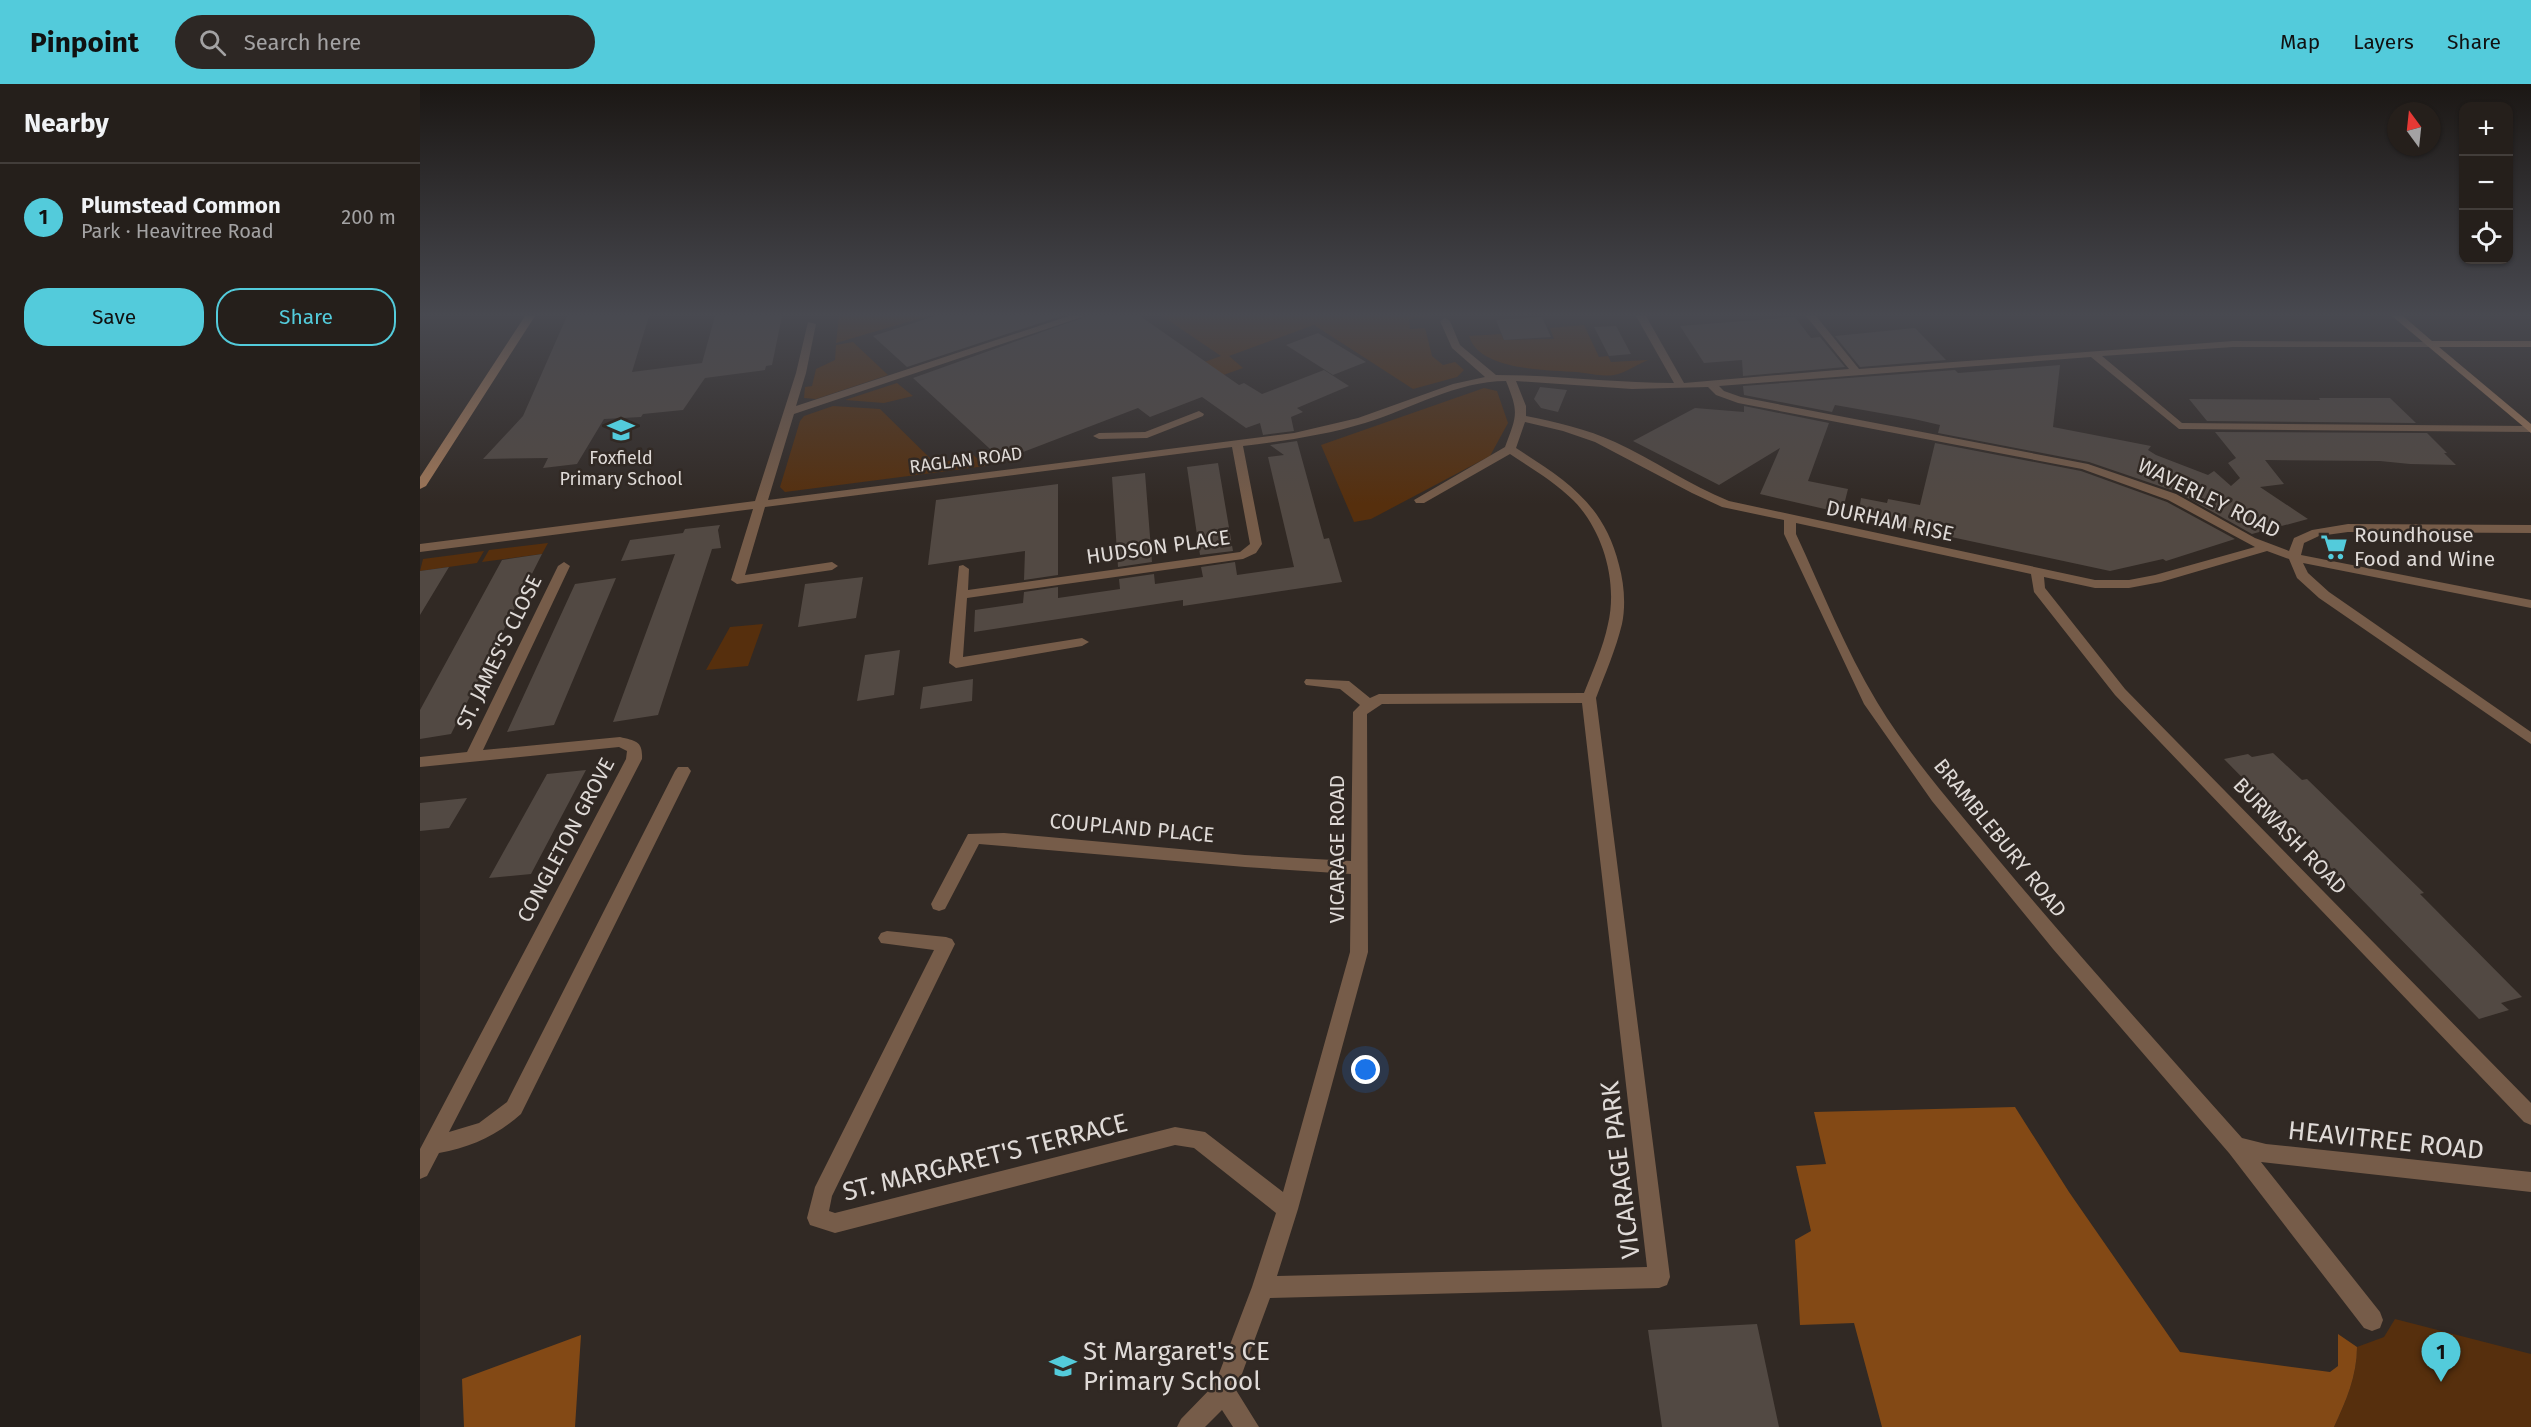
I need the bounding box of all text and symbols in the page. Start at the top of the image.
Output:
search box [175,15,595,69]
text: Pinpoint [30,26,139,59]
icon: search [196,26,229,59]
text: Search here [244,29,361,56]
text: Map [2280,29,2320,55]
text: Layers [2353,29,2414,55]
text: Share [2447,29,2501,55]
north arrow [2387,102,2441,156]
map controls [2459,102,2513,264]
button: + [2459,102,2513,156]
text: Nearby [24,108,109,139]
button: − [2459,156,2513,210]
text: Plumstead Common [81,192,281,219]
text: 1 [39,205,48,229]
text: 200 m [341,205,396,229]
button: locate [2459,210,2513,264]
text: Park · Heavitree Road [81,219,274,243]
button: Save [24,288,204,346]
button: Share [216,288,396,346]
school or university icon: Foxfield Primary School [606,415,636,445]
street label: RAGLAN ROAD [908,442,1024,478]
place label: Foxfield Primary School [559,447,683,490]
street label: WAVERLEY ROAD [2133,452,2285,544]
street label: DURHAM RISE [1824,495,1956,547]
place label: Roundhouse Food and Wine [2354,522,2495,572]
street label: HUDSON PLACE [1084,524,1232,570]
supermarket icon: Roundhouse Food and Wine [2319,532,2349,562]
street label: ST. JAMES'S CLOSE [450,571,548,733]
street label: CONGLETON GROVE [512,753,620,927]
street label: BRAMBLEBURY ROAD [1928,753,2072,923]
street label: BURWASH ROAD [2228,772,2352,900]
street label: VICARAGE ROAD [1324,775,1350,923]
street label: COUPLAND PLACE [1048,808,1216,848]
your location [1351,1055,1380,1084]
street label: VICARAGE PARK [1594,1079,1647,1260]
street label: ST. MARGARET'S TERRACE [839,1107,1131,1208]
street label: HEAVITREE ROAD [2286,1115,2486,1166]
pin: 1 [2422,1332,2460,1382]
place label: St Margaret's CE Primary School [1083,1336,1270,1397]
school or university icon: St Margaret's CE Primary School [1048,1351,1078,1381]

